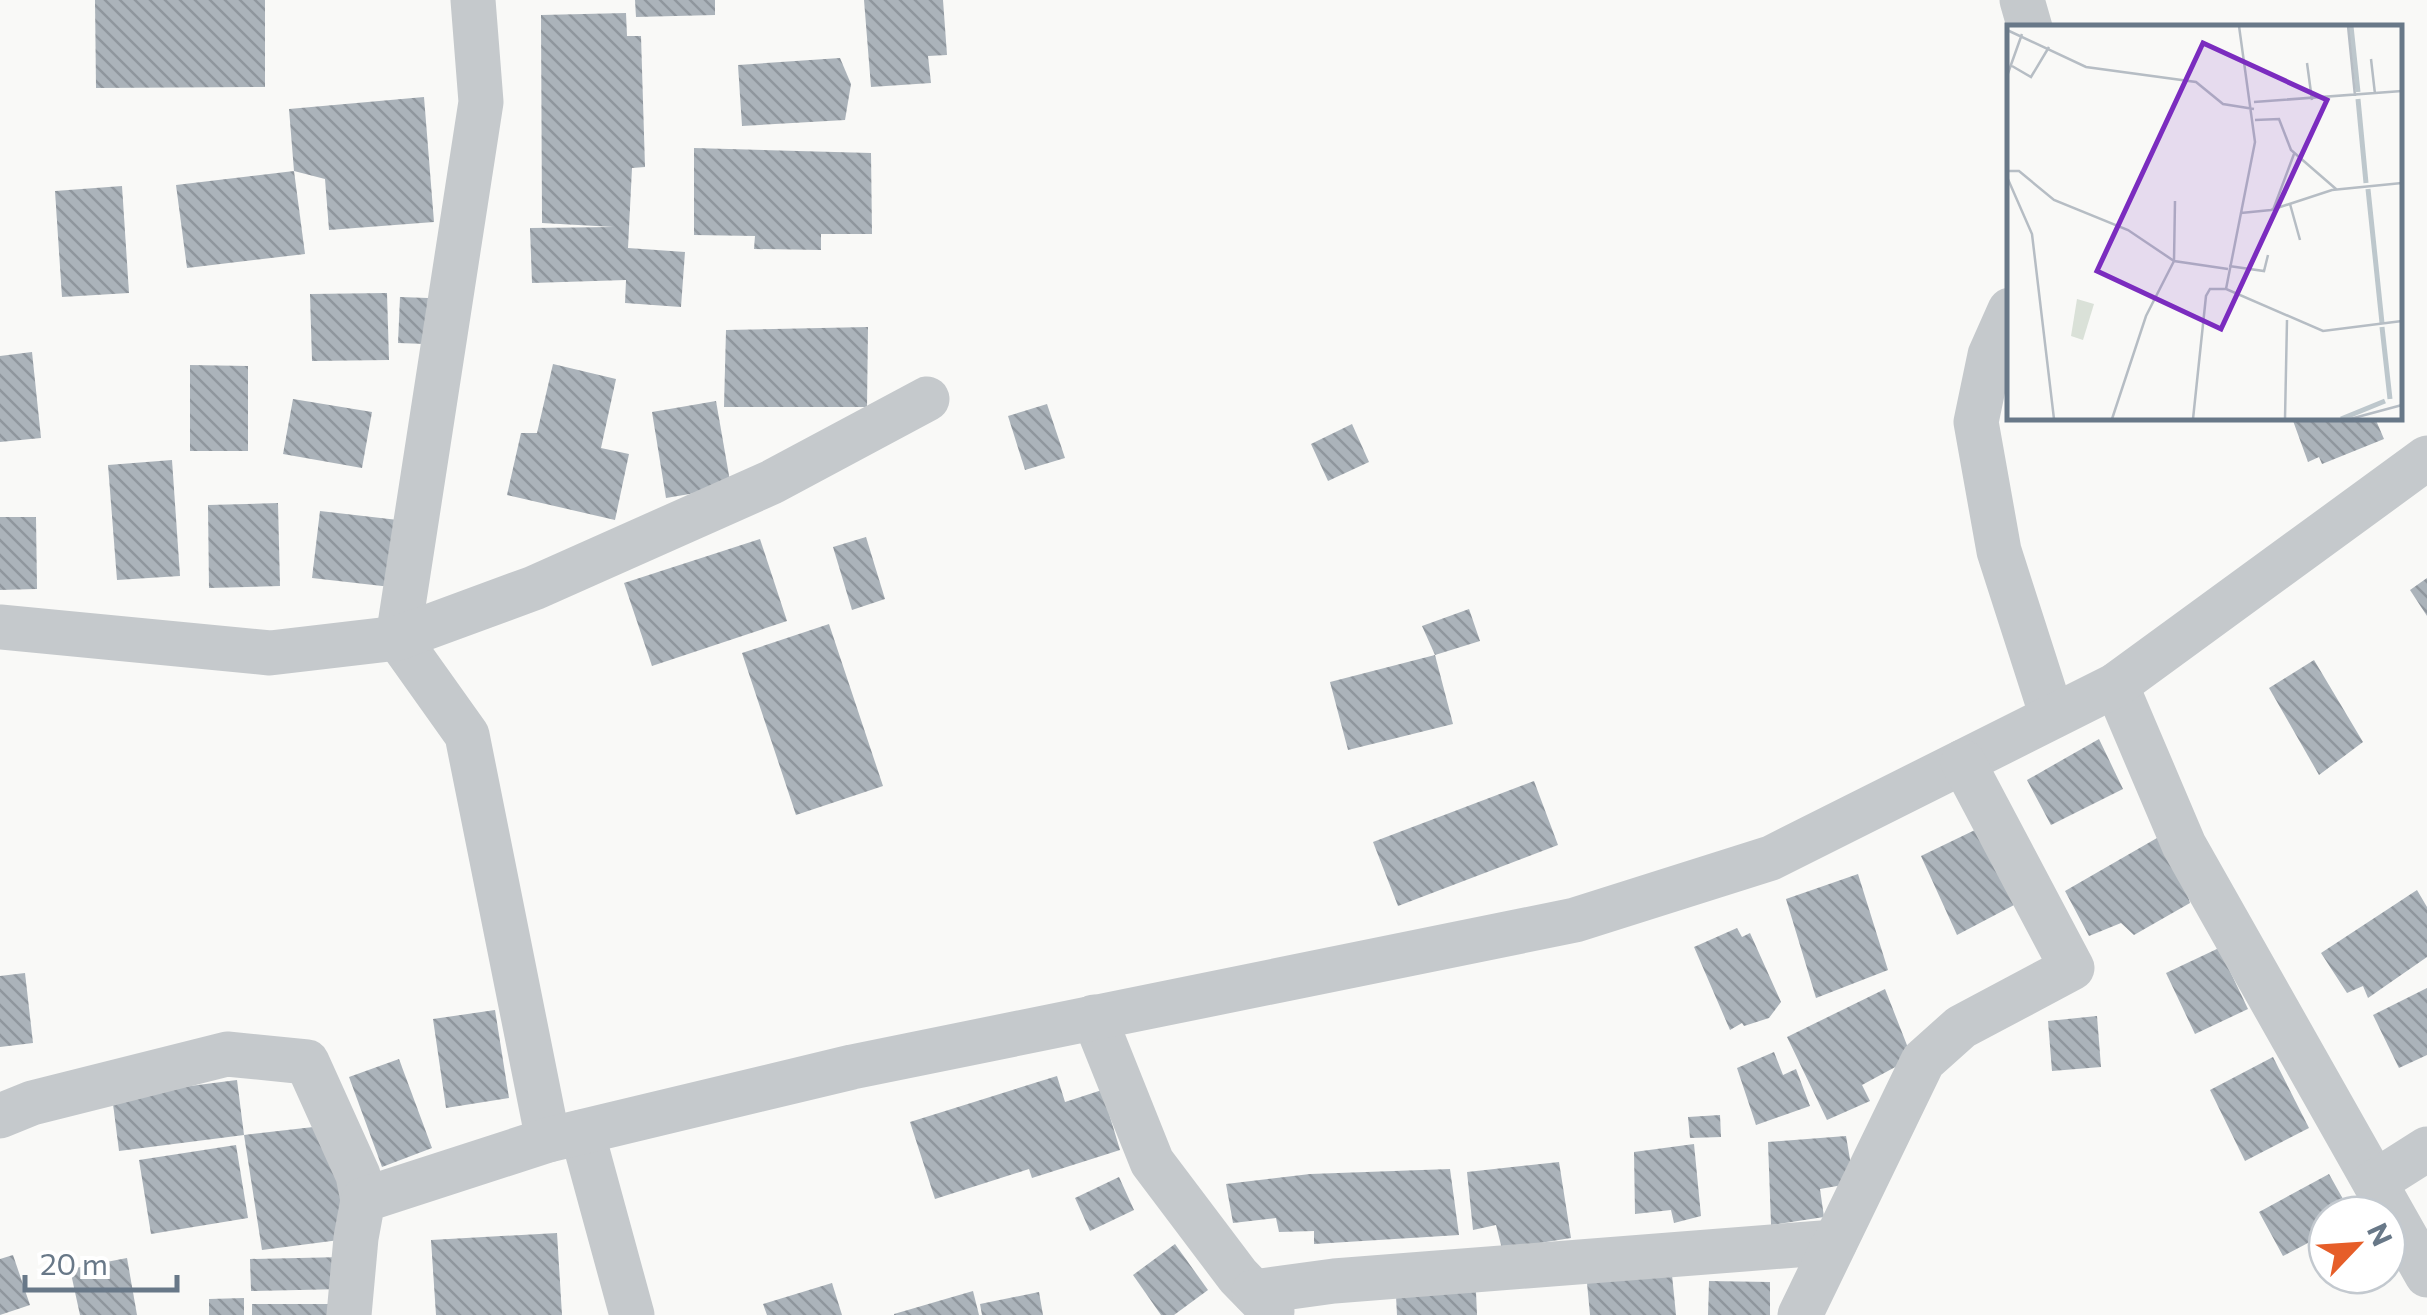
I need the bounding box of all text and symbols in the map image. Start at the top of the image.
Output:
inset map [2007,25,2402,420]
north arrow [2307,1195,2407,1295]
text: N [2361,1217,2400,1251]
scale bar [25,1230,178,1292]
text: 20 m [40,1244,108,1281]

